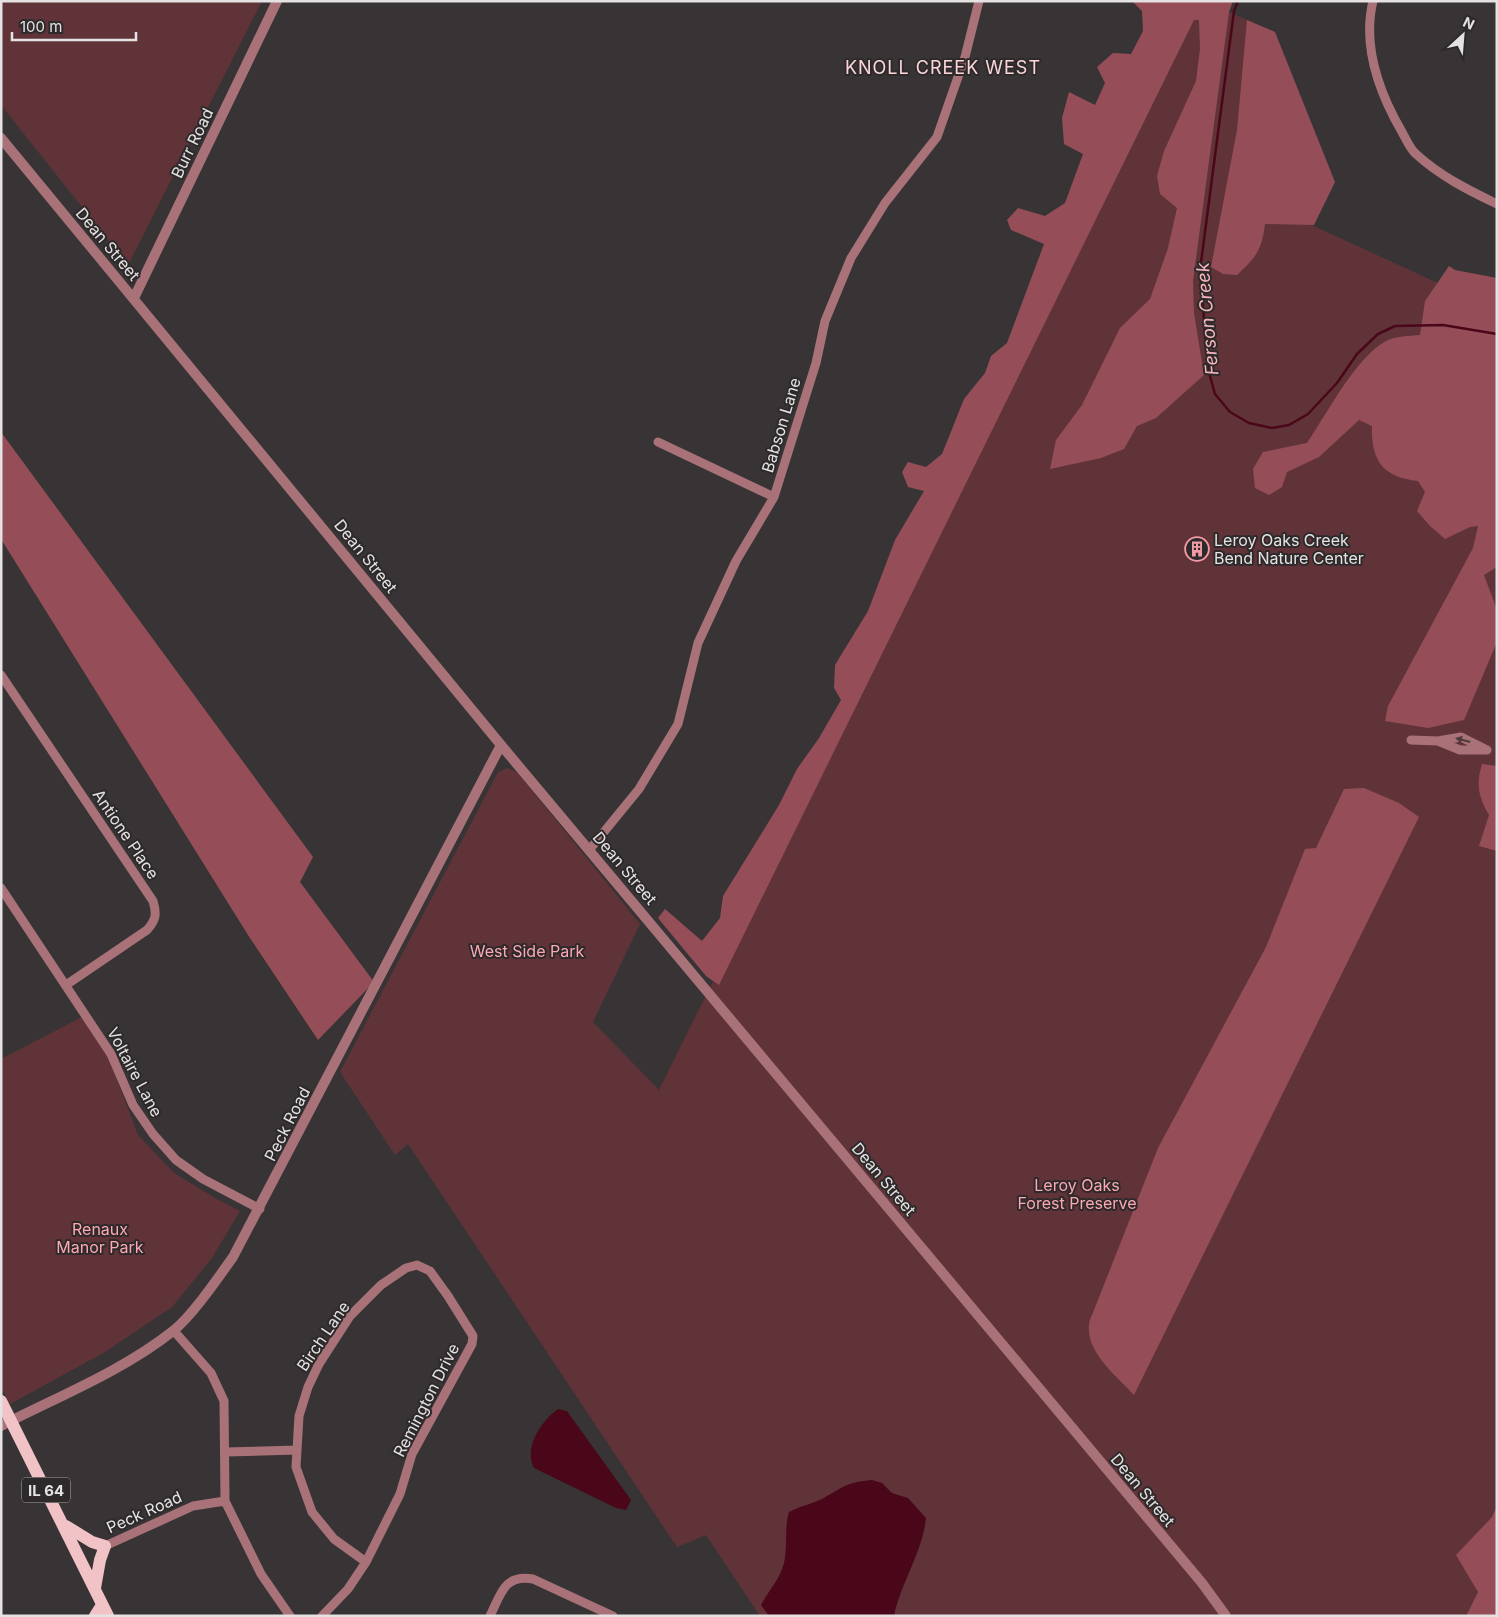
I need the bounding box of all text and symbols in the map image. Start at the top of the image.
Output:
scale bar [12,10,136,42]
north arrow [1438,10,1488,60]
text: N [1460,13,1477,33]
text: 100 m [20,17,62,36]
district label: KNOLL CREEK WEST [845,57,1041,78]
street label: Burr Road [167,105,217,181]
street label: Dean Street [72,203,144,285]
water label: Ferson Creek [1192,261,1222,376]
street label: Babson Lane [757,375,805,475]
street label: Dean Street [330,515,402,597]
place label: Leroy Oaks Creek Bend Nature Center [1214,530,1364,568]
building icon: Leroy Oaks Creek Bend Nature Center [1184,536,1210,562]
one-way arrow [1455,736,1471,744]
street label: Antione Place [89,785,163,883]
street label: Dean Street [589,827,661,909]
park label: West Side Park [470,941,584,961]
street label: Voltaire Lane [103,1024,167,1120]
street label: Peck Road [260,1084,314,1164]
street label: Dean Street [848,1138,920,1220]
park label: Leroy Oaks Forest Preserve [1017,1175,1137,1213]
park label: Renaux Manor Park [56,1219,144,1257]
street label: Birch Lane [292,1297,354,1375]
street label: Remington Drive [389,1340,463,1460]
street label: Dean Street [1107,1449,1179,1531]
road number: IL 64 [22,1478,70,1502]
street label: Peck Road [103,1486,185,1538]

